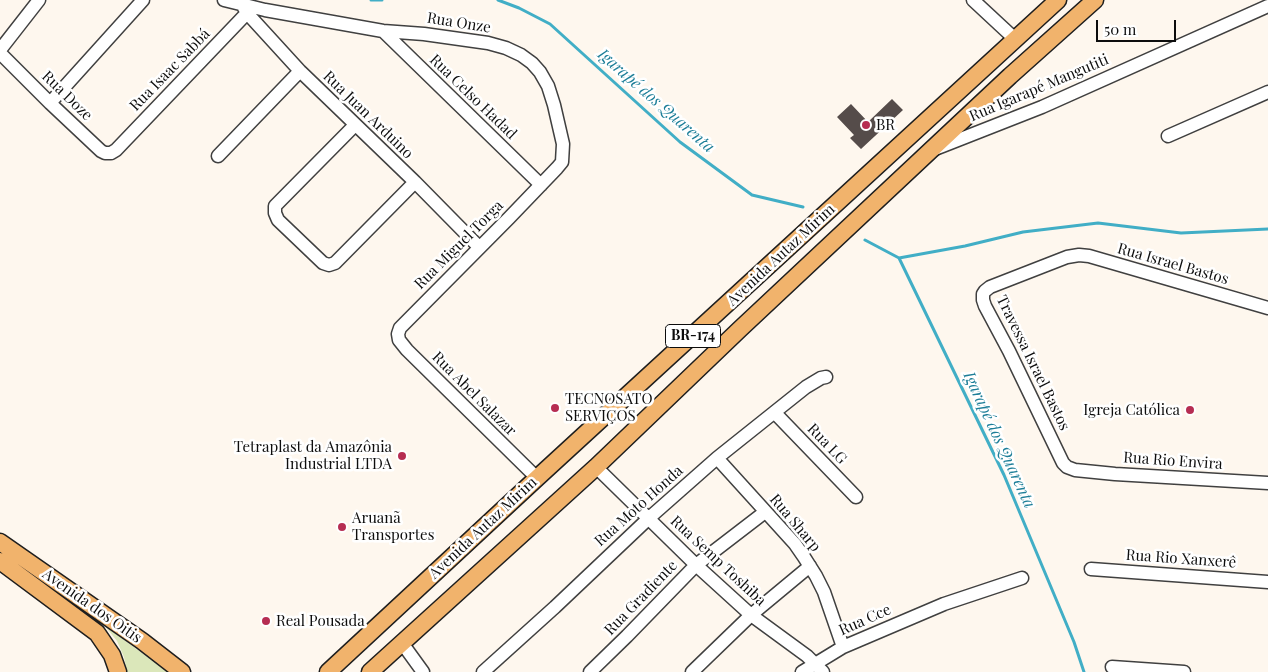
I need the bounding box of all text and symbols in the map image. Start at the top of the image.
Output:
street label: Rua Onze [426,9,492,37]
scale bar [1098,10,1178,42]
text: 50 m [1104,19,1136,39]
street label: Rua Isaac Sabbá [126,25,214,115]
water label: Igarapé dos Quarenta [594,45,718,157]
street label: Rua Celso Hadad [426,51,520,143]
street label: Rua Igarapé Mangutiti [967,51,1111,125]
street label: Rua Doze [38,67,96,125]
street label: Rua Juan Arduino [319,68,417,162]
place label: BR [876,116,895,134]
marker: BR [860,119,872,131]
street label: Rua Miguel Torga [411,197,507,293]
street label: Avenida Autaz Mirim [723,200,839,310]
street label: Rua Israel Bastos [1115,240,1231,288]
street label: Travessa Israel Bastos [992,293,1074,433]
road number: BR-174 [666,324,720,348]
street label: Rua Abel Salazar [428,348,520,440]
water label: Igarapé dos Quarenta [959,369,1039,511]
place label: TECNOSATO SERVIÇOS [565,390,653,425]
place label: Igreja Católica [1083,401,1180,419]
marker: TECNOSATO SERVIÇOS [549,402,561,414]
marker: Igreja Católica [1184,404,1196,416]
street label: Rua LG [804,420,850,468]
place label: Tetraplast da Amazônia Industrial LTDA [234,438,392,473]
street label: Rua Rio Envira [1123,449,1223,473]
marker: Tetraplast da Amazônia Industrial LTDA [396,450,408,462]
street label: Rua Moto Honda [591,462,687,550]
street label: Avenida Autaz Mirim [425,473,541,583]
street label: Rua Sharp [766,491,824,555]
place label: Aruanã Transportes [352,509,434,544]
street label: Rua Semp Toshiba [667,512,769,610]
marker: Aruanã Transportes [336,521,348,533]
street label: Rua Rio Xanxerê [1125,546,1237,572]
street label: Rua Gradiente [601,557,681,639]
street label: Avenida dos Oitis [39,565,145,647]
street label: Rua Cce [836,601,894,639]
place label: Real Pousada [276,612,365,630]
marker: Real Pousada [260,615,272,627]

